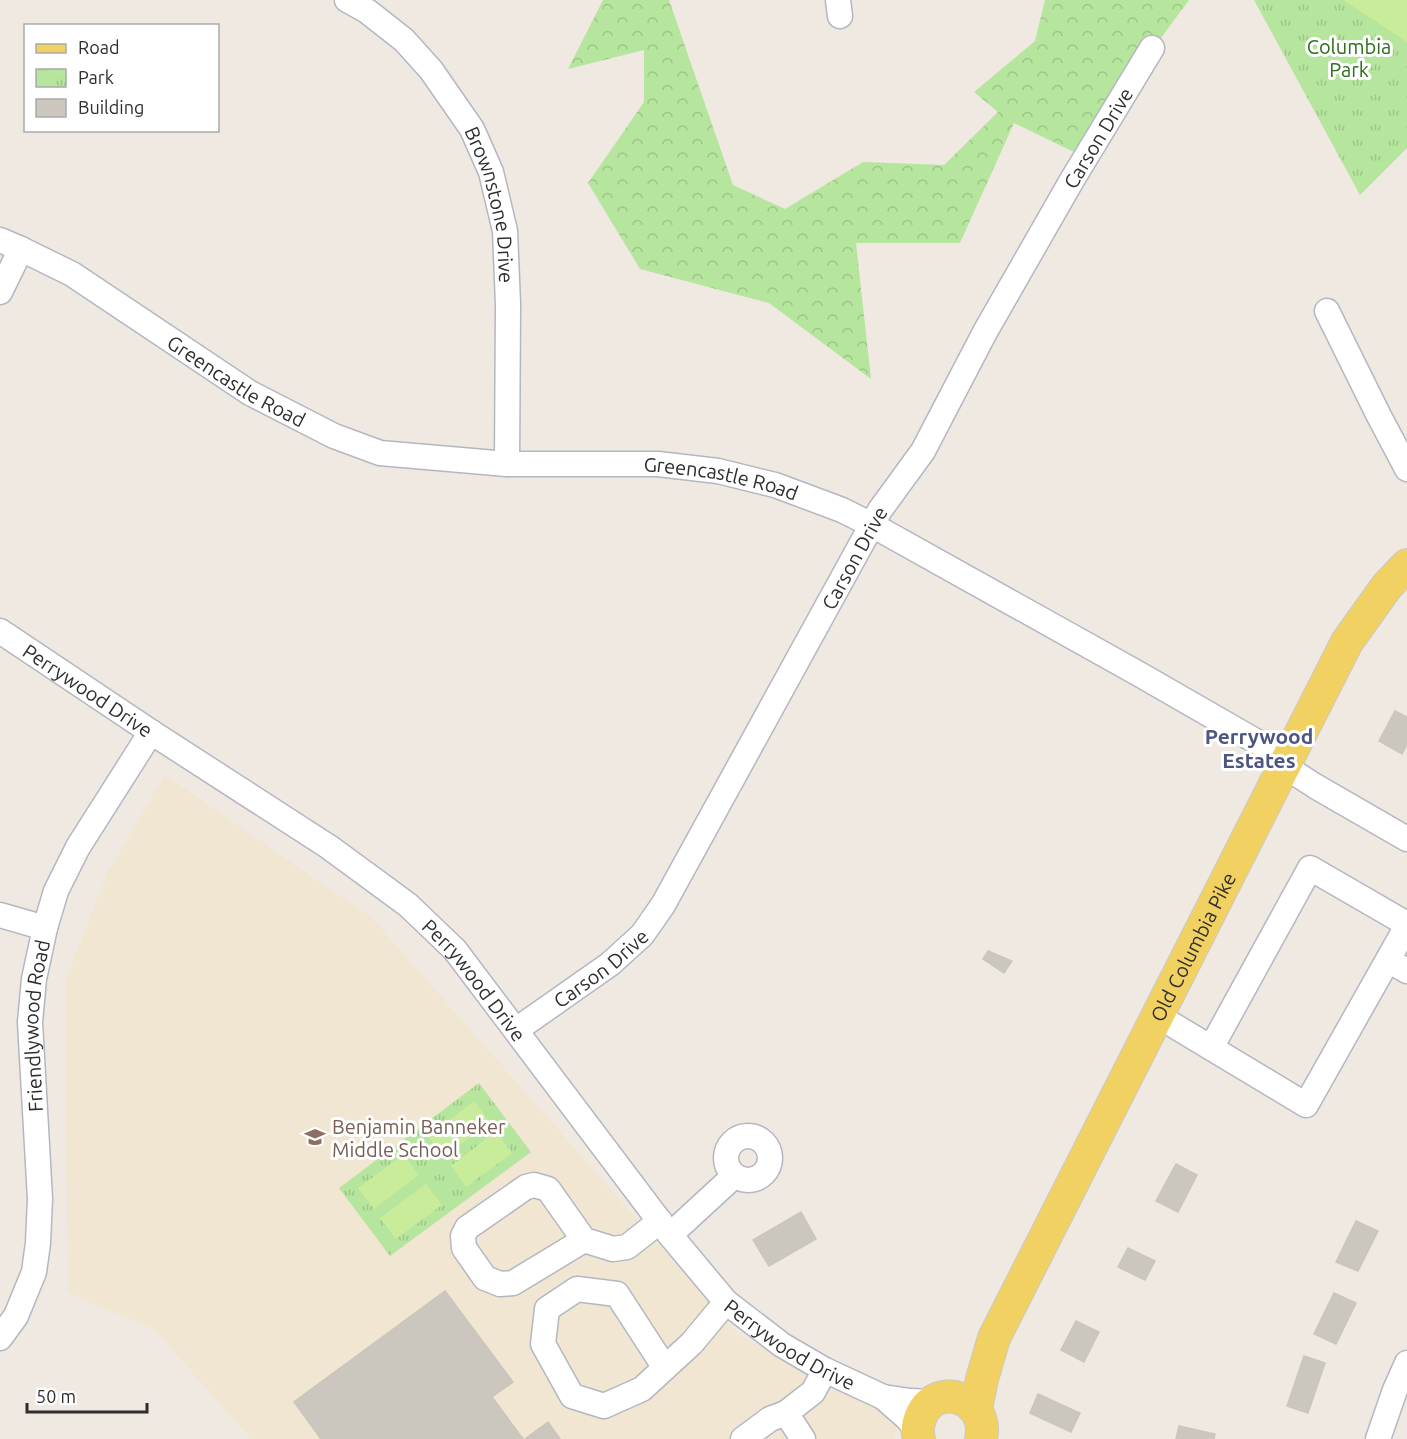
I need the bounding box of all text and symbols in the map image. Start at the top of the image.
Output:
legend [24,24,219,132]
park label: Columbia Park [1307,35,1391,81]
text: Road [78,37,120,57]
text: Park [78,67,114,87]
street label: Carson Drive [1058,83,1137,192]
text: Building [78,97,144,117]
street label: Brownstone Drive [461,123,519,283]
street label: Greencastle Road [163,330,310,431]
street label: Greencastle Road [644,452,801,504]
street label: Carson Drive [816,502,891,613]
street label: Perrywood Drive [19,638,157,741]
district label: Perrywood Estates [1205,724,1313,772]
street label: Old Columbia Pike [1145,868,1240,1025]
street label: Perrywood Drive [418,914,531,1045]
street label: Carson Drive [549,924,653,1012]
street label: Friendlywood Road [18,937,54,1113]
place label: Benjamin Banneker Middle School [332,1115,506,1161]
school or university icon: Benjamin Banneker Middle School [303,1125,327,1149]
street label: Perrywood Drive [720,1294,859,1394]
scale bar [27,1376,147,1414]
text: 50 m [36,1386,76,1406]

